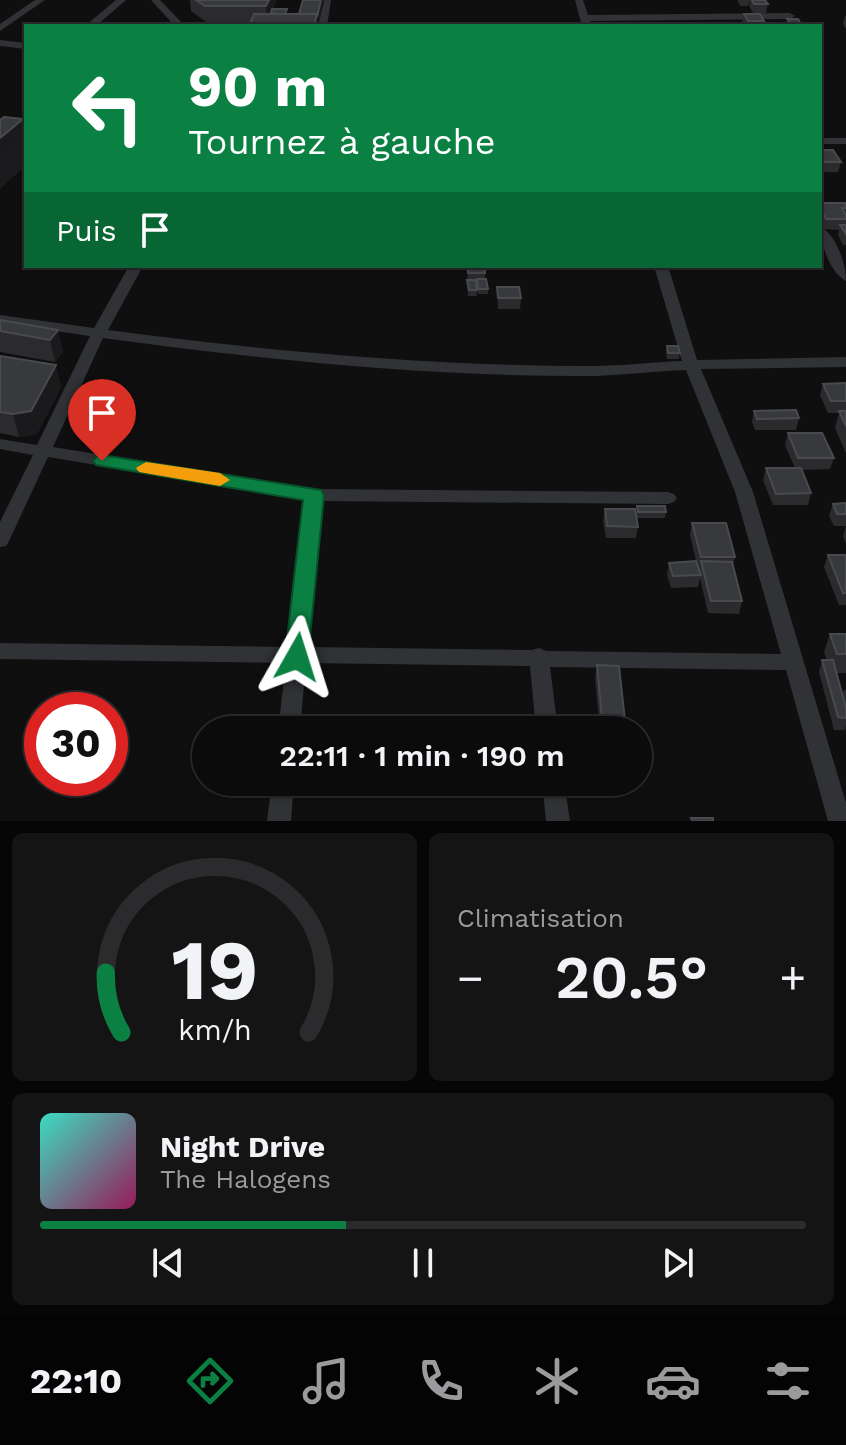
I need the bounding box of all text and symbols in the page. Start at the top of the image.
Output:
text: 90 m [188,54,327,120]
icon: left [56,56,160,160]
text: Tournez à gauche [188,121,496,163]
icon: arrive [133,208,177,252]
text: Puis [56,213,117,248]
pin [68,379,136,461]
icon: arrive [80,391,124,435]
position arrow [255,615,339,699]
speed limit sign: 30 [24,692,128,796]
text: 22:11 · 1 min · 190 m [279,738,565,773]
text: Climatisation [457,903,624,933]
text: 19 [171,922,258,1019]
text: 20.5° [555,942,708,1013]
text: − [457,952,484,1004]
text: + [779,952,806,1004]
text: km/h [178,1013,251,1047]
text: Night Drive [160,1129,325,1164]
text: The Halogens [160,1164,331,1194]
icon: previous [146,1241,190,1285]
icon: pause [401,1241,445,1285]
icon: next [656,1241,700,1285]
icon: directions [182,1353,238,1409]
icon: music [298,1353,354,1409]
icon: phone [413,1353,469,1409]
icon: climate [529,1353,585,1409]
icon: car [645,1353,701,1409]
icon: filters [760,1353,816,1409]
text: 22:10 [30,1360,122,1402]

